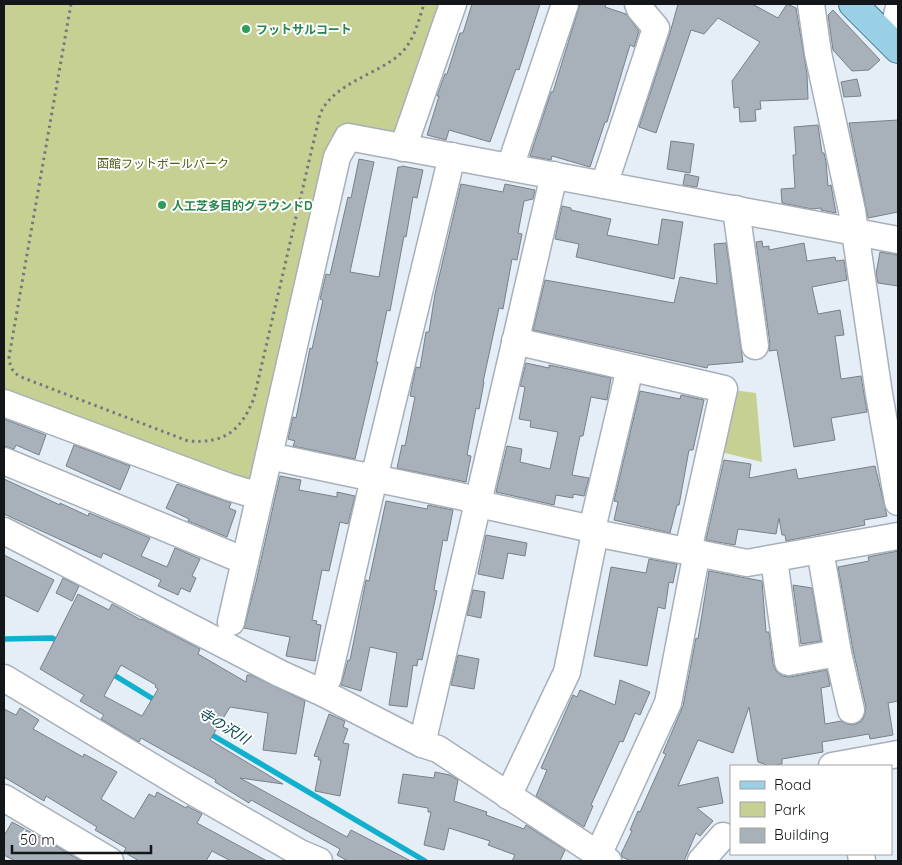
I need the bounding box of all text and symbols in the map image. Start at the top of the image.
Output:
place label: フットサルコート [256,22,352,37]
marker: フットサルコート [240,23,252,35]
park label: 函館フットボールパーク [97,156,229,171]
place label: 人工芝多目的グラウンドD [172,198,313,213]
marker: 人工芝多目的グラウンドD [156,199,168,211]
water label: 寺の沢川 [195,704,254,749]
legend [730,765,892,855]
text: Road [774,775,811,794]
text: Park [774,800,806,819]
scale bar [12,822,151,854]
text: Building [774,825,829,844]
text: 50 m [20,830,55,849]

